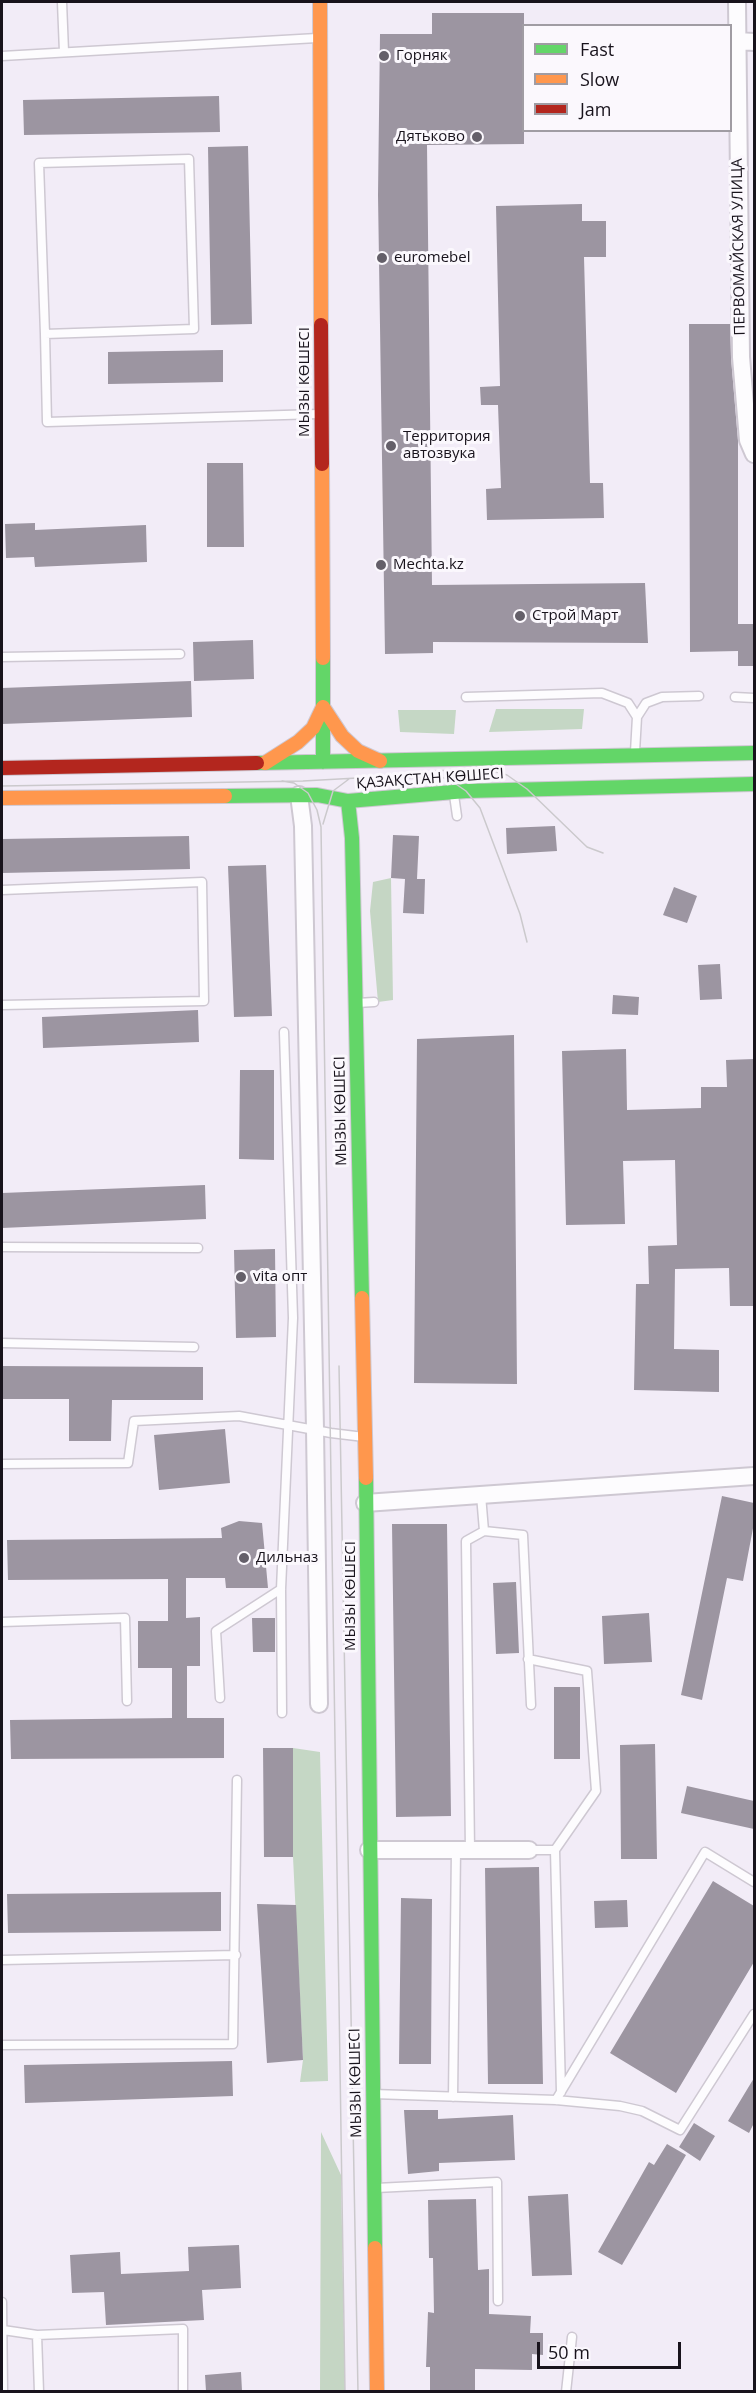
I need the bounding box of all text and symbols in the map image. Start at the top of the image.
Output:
legend [522,24,732,132]
text: Fast [580,37,614,61]
place label: Горняк [396,47,448,65]
marker: Горняк [377,49,391,63]
text: Slow [580,67,619,91]
text: Jam [580,97,612,121]
place label: Дятьково [396,128,465,146]
marker: Дятьково [470,130,484,144]
street label: ПЕРВОМАЙСКАЯ УЛИЦА [728,158,750,336]
place label: euromebel [394,249,470,267]
marker: euromebel [375,251,389,265]
street label: МЫЗЫ КӨШЕСІ [296,327,314,437]
place label: Территория автозвука [403,428,491,463]
marker: Территория автозвука [384,439,398,453]
place label: Mechta.kz [393,556,464,574]
marker: Mechta.kz [374,558,388,572]
place label: Строй Март [532,607,618,625]
marker: Строй Март [513,609,527,623]
street label: ҚАЗАҚСТАН КӨШЕСІ [356,765,504,793]
street label: МЫЗЫ КӨШЕСІ [331,1056,351,1166]
place label: vita опт [253,1268,307,1286]
marker: vita опт [234,1270,248,1284]
street label: МЫЗЫ КӨШЕСІ [342,1541,360,1651]
place label: Дильназ [256,1549,318,1567]
marker: Дильназ [237,1551,251,1565]
street label: МЫЗЫ КӨШЕСІ [346,2028,366,2138]
scale bar [540,2330,684,2368]
text: 50 m [548,2340,590,2364]

